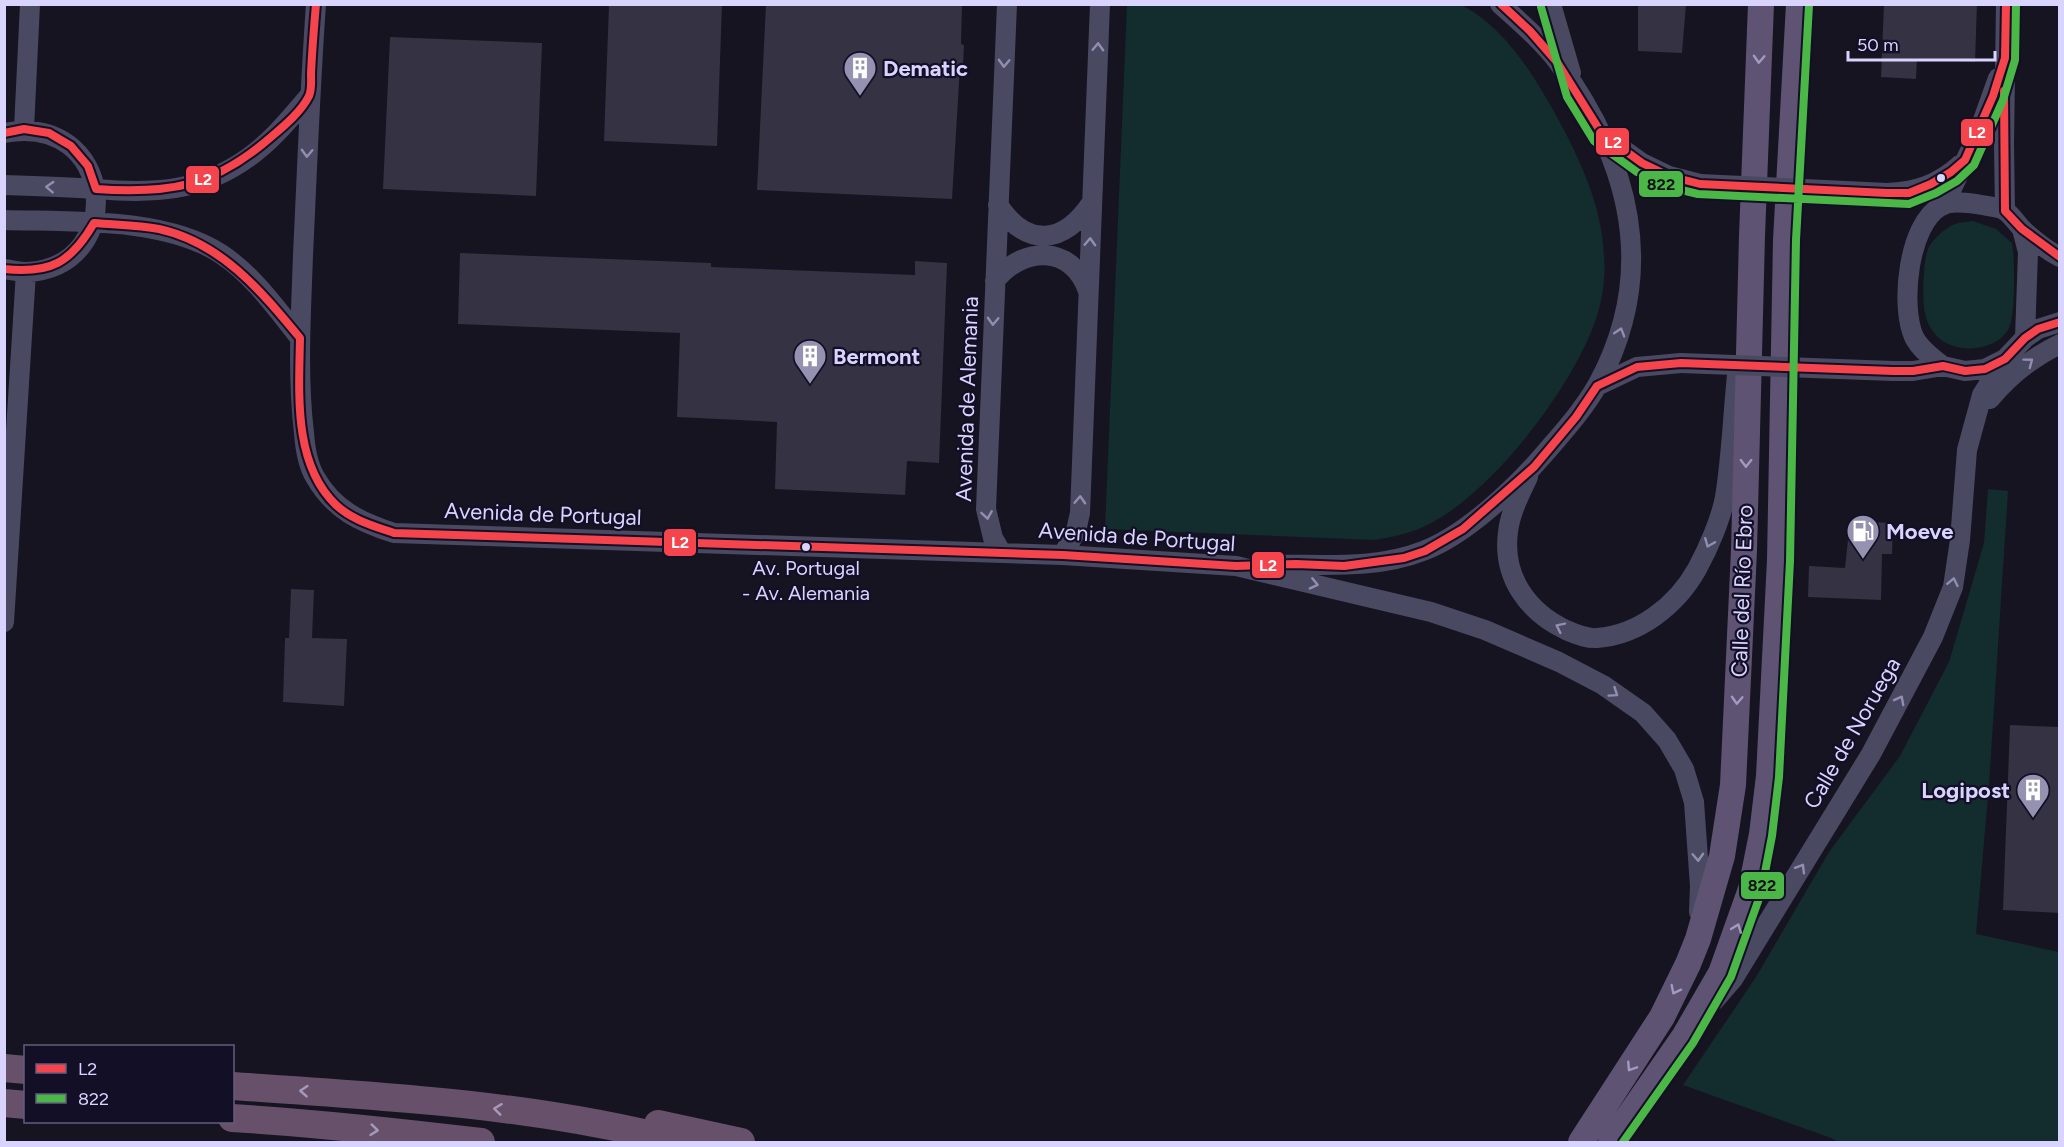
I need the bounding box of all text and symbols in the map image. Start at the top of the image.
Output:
scale bar [1848,24,1995,62]
text: 50 m [1857,34,1899,56]
one-way arrow [1092,43,1105,52]
building icon: Dematic [842,50,878,97]
one-way arrow [1752,54,1765,63]
place label: Dematic [883,55,968,82]
one-way arrow [998,58,1011,67]
line badge: L2 [1960,118,1994,147]
text: L2 [1968,123,1986,142]
line badge: L2 [1595,127,1630,156]
text: L2 [1604,133,1622,152]
one-way arrow [301,149,314,158]
line badge: L2 [185,165,220,194]
text: L2 [194,170,212,189]
line badge: 822 [1638,170,1684,198]
unlabelled marker [1935,172,1947,184]
text: 822 [1647,175,1675,194]
one-way arrow [46,181,55,194]
one-way arrow [1084,238,1097,247]
street label: Avenida de Alemania [950,296,984,502]
one-way arrow [987,316,1000,325]
one-way arrow [1613,327,1625,338]
building icon: Bermont [792,338,828,385]
place label: Bermont [833,343,920,370]
one-way arrow [2022,358,2033,369]
one-way arrow [1740,458,1752,467]
one-way arrow [1074,495,1087,504]
street label: Avenida de Portugal [444,497,642,531]
street label: Calle del Río Ebro [1725,504,1759,678]
one-way arrow [981,511,993,520]
fuel station icon: Moeve [1845,513,1881,560]
street label: Avenida de Portugal [1038,517,1236,557]
place label: Moeve [1886,518,1953,545]
line badge: L2 [663,528,697,557]
text: L2 [671,533,689,552]
one-way arrow [1704,536,1716,547]
marker: Av. Portugal - Av. Alemania [800,541,812,553]
line badge: L2 [1251,551,1285,579]
place label: Av. Portugal - Av. Alemania [742,556,870,605]
text: L2 [1259,556,1277,575]
one-way arrow [1309,577,1319,590]
one-way arrow [1946,577,1959,587]
one-way arrow [1555,622,1566,634]
street label: Calle de Noruega [1798,653,1906,813]
one-way arrow [1607,686,1618,697]
one-way arrow [1731,695,1744,704]
one-way arrow [1892,695,1904,706]
building icon: Logipost [2015,772,2051,819]
place label: Logipost [1921,777,2010,804]
one-way arrow [1692,853,1705,862]
one-way arrow [1793,864,1805,874]
line badge: 822 [1740,871,1785,900]
text: 822 [1748,876,1776,895]
one-way arrow [1730,923,1743,933]
one-way arrow [1671,984,1682,995]
legend [24,1045,234,1123]
text: L2 [78,1058,97,1080]
one-way arrow [1627,1060,1638,1071]
one-way arrow [300,1084,309,1097]
text: 822 [78,1088,109,1110]
one-way arrow [494,1103,503,1115]
one-way arrow [370,1123,379,1136]

